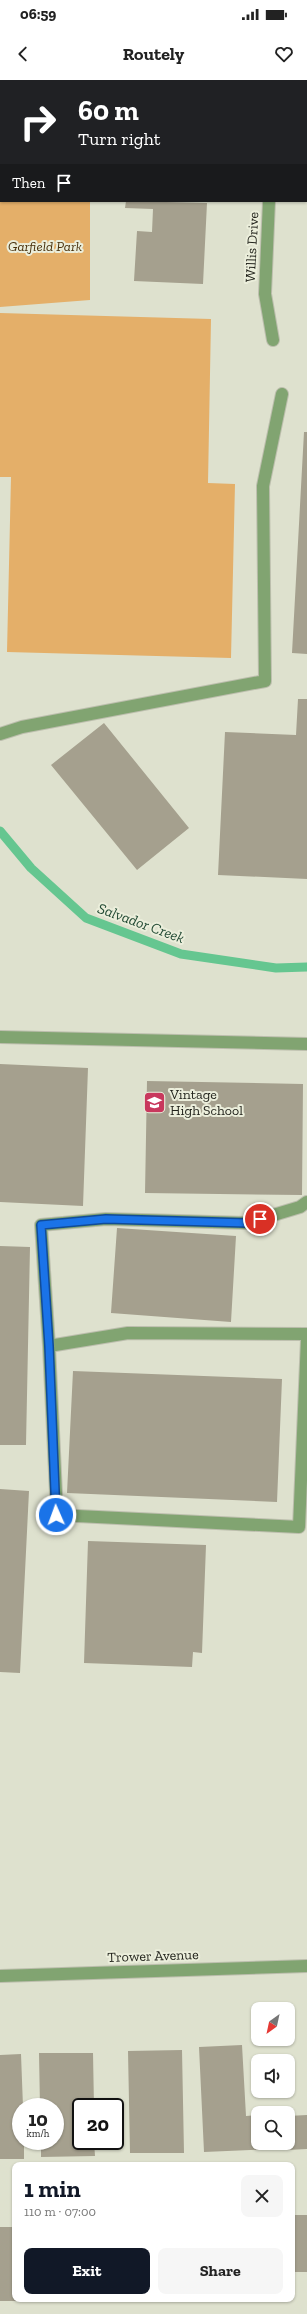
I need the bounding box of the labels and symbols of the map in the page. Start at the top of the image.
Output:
street label: Willis Drive [242,211,262,283]
park label: Garfield Park [8,238,82,255]
water label: Salvador Creek [95,899,187,947]
place label: Vintage High School [169,1086,243,1119]
school or university icon: Vintage High School [141,1089,167,1115]
pin [243,1202,277,1236]
position arrow [35,1494,77,1536]
street label: Trower Avenue [107,1946,199,1966]
north arrow [251,2002,295,2046]
speed limit sign: 20 [72,2098,124,2150]

